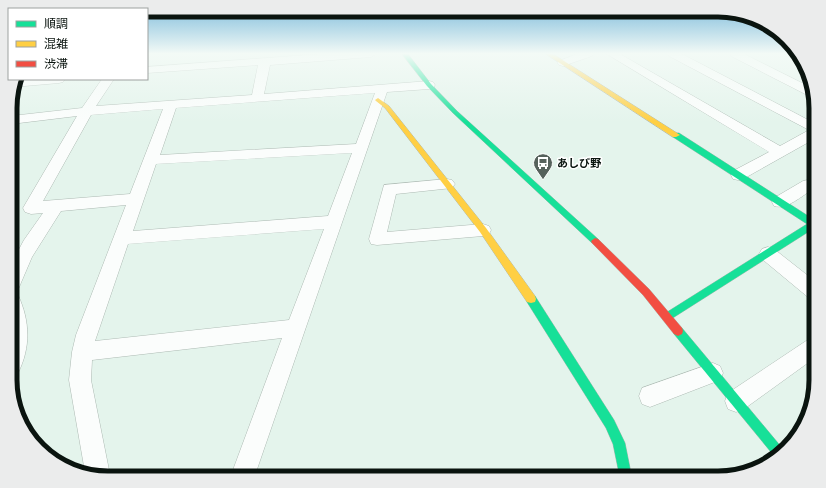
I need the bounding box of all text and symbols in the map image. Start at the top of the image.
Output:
legend [8,8,148,80]
text: 順調 [44,14,68,33]
text: 混雑 [44,34,68,53]
text: 渋滞 [44,54,68,73]
bus stop icon: あしび野 [532,152,554,180]
place label: あしび野 [557,155,602,171]

